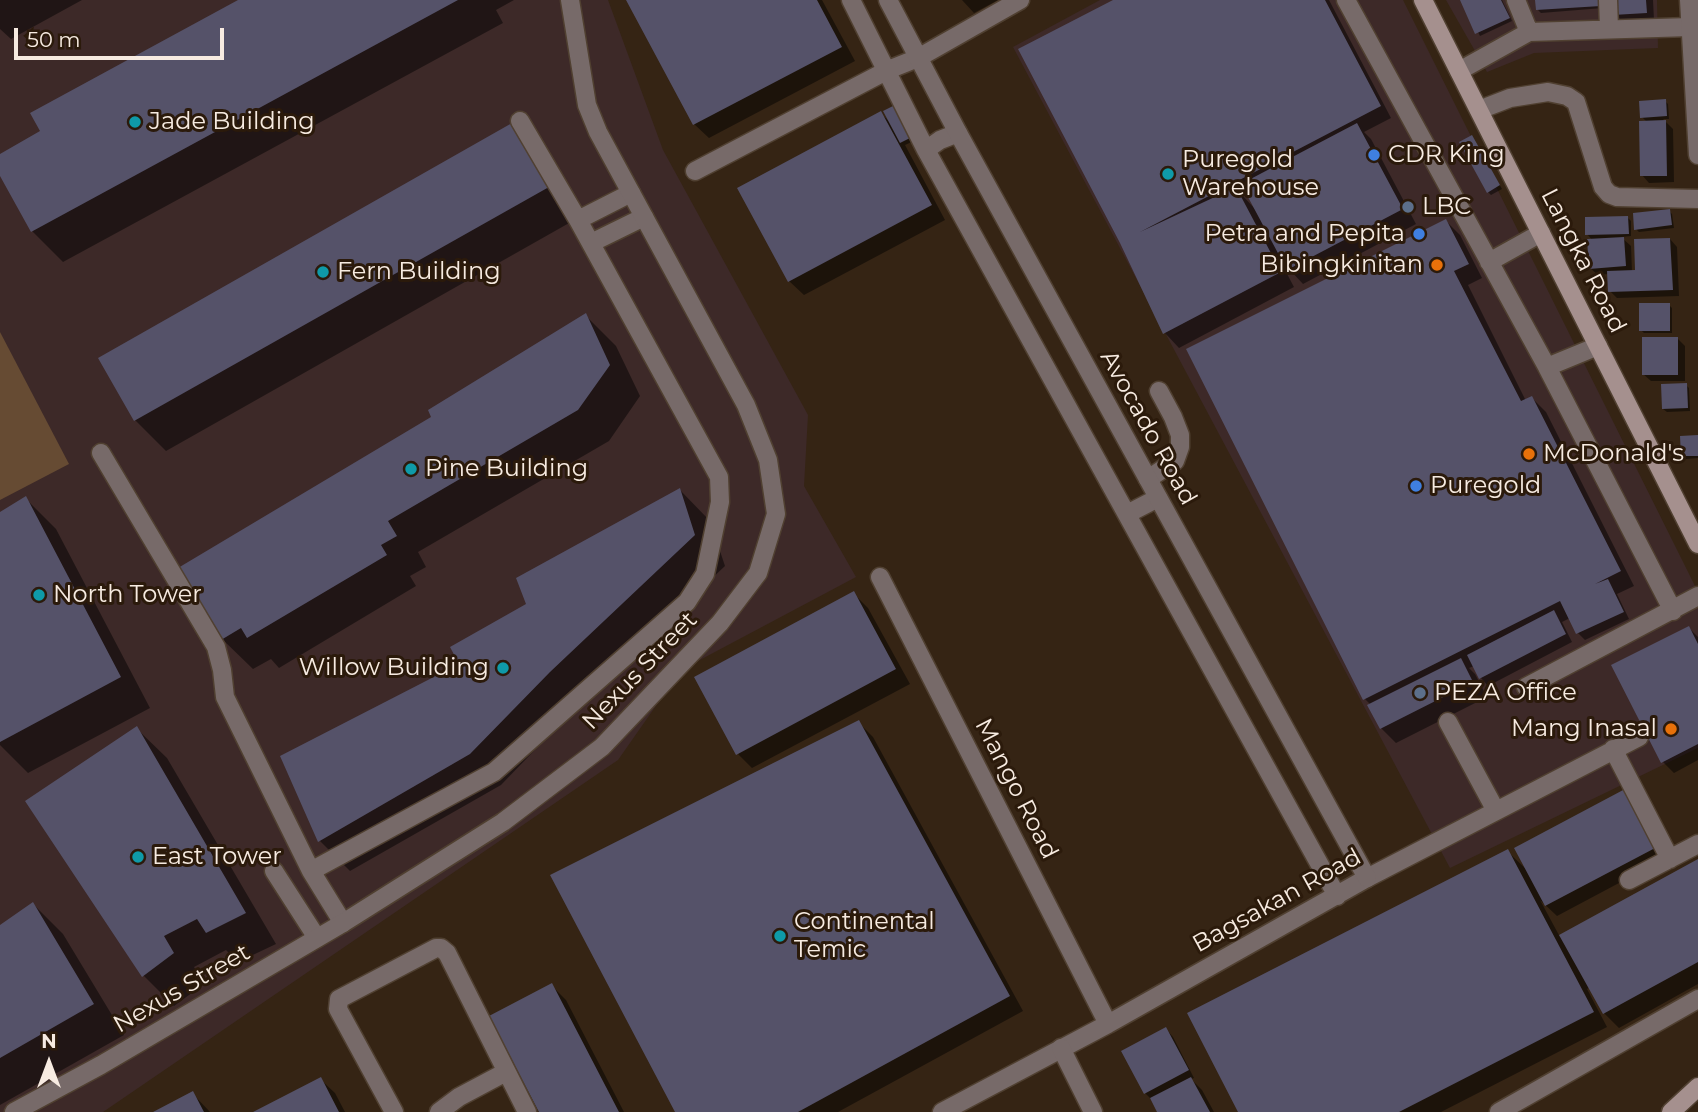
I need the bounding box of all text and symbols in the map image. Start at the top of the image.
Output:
scale bar [18,14,228,58]
text: 50 m [27,27,81,52]
place label: Jade Building [149,108,315,136]
marker: Jade Building [127,114,143,130]
place label: CDR King [1388,141,1505,169]
place label: Puregold Warehouse [1182,146,1319,202]
marker: CDR King [1366,147,1382,163]
marker: Puregold Warehouse [1160,166,1176,182]
street label: Langka Road [1534,184,1632,338]
place label: LBC [1422,193,1471,221]
marker: LBC [1400,199,1416,215]
place label: Petra and Pepita [1204,220,1405,248]
marker: Petra and Pepita [1411,226,1427,242]
place label: Bibingkinitan [1260,251,1423,279]
marker: Bibingkinitan [1429,257,1445,273]
place label: Fern Building [337,258,501,286]
marker: Fern Building [315,264,331,280]
street label: Avocado Road [1094,346,1202,510]
place label: McDonald's [1543,440,1684,468]
marker: McDonald's [1521,446,1537,462]
place label: Pine Building [425,455,588,483]
marker: Pine Building [403,461,419,477]
place label: Puregold [1430,472,1541,500]
marker: Puregold [1408,478,1424,494]
place label: North Tower [53,581,202,609]
marker: North Tower [31,587,47,603]
street label: Nexus Street [577,606,703,736]
place label: Willow Building [299,654,489,682]
marker: Willow Building [495,660,511,676]
place label: PEZA Office [1434,679,1577,707]
marker: PEZA Office [1412,685,1428,701]
street label: Mango Road [968,714,1064,864]
place label: Mang Inasal [1511,715,1657,743]
marker: Mang Inasal [1663,721,1679,737]
place label: East Tower [152,843,282,871]
street label: Bagsakan Road [1188,843,1366,959]
marker: East Tower [130,849,146,865]
place label: Continental Temic [794,908,935,964]
marker: Continental Temic [772,928,788,944]
street label: Nexus Street [109,938,255,1040]
north arrow [14,1028,84,1098]
text: N [41,1030,57,1053]

